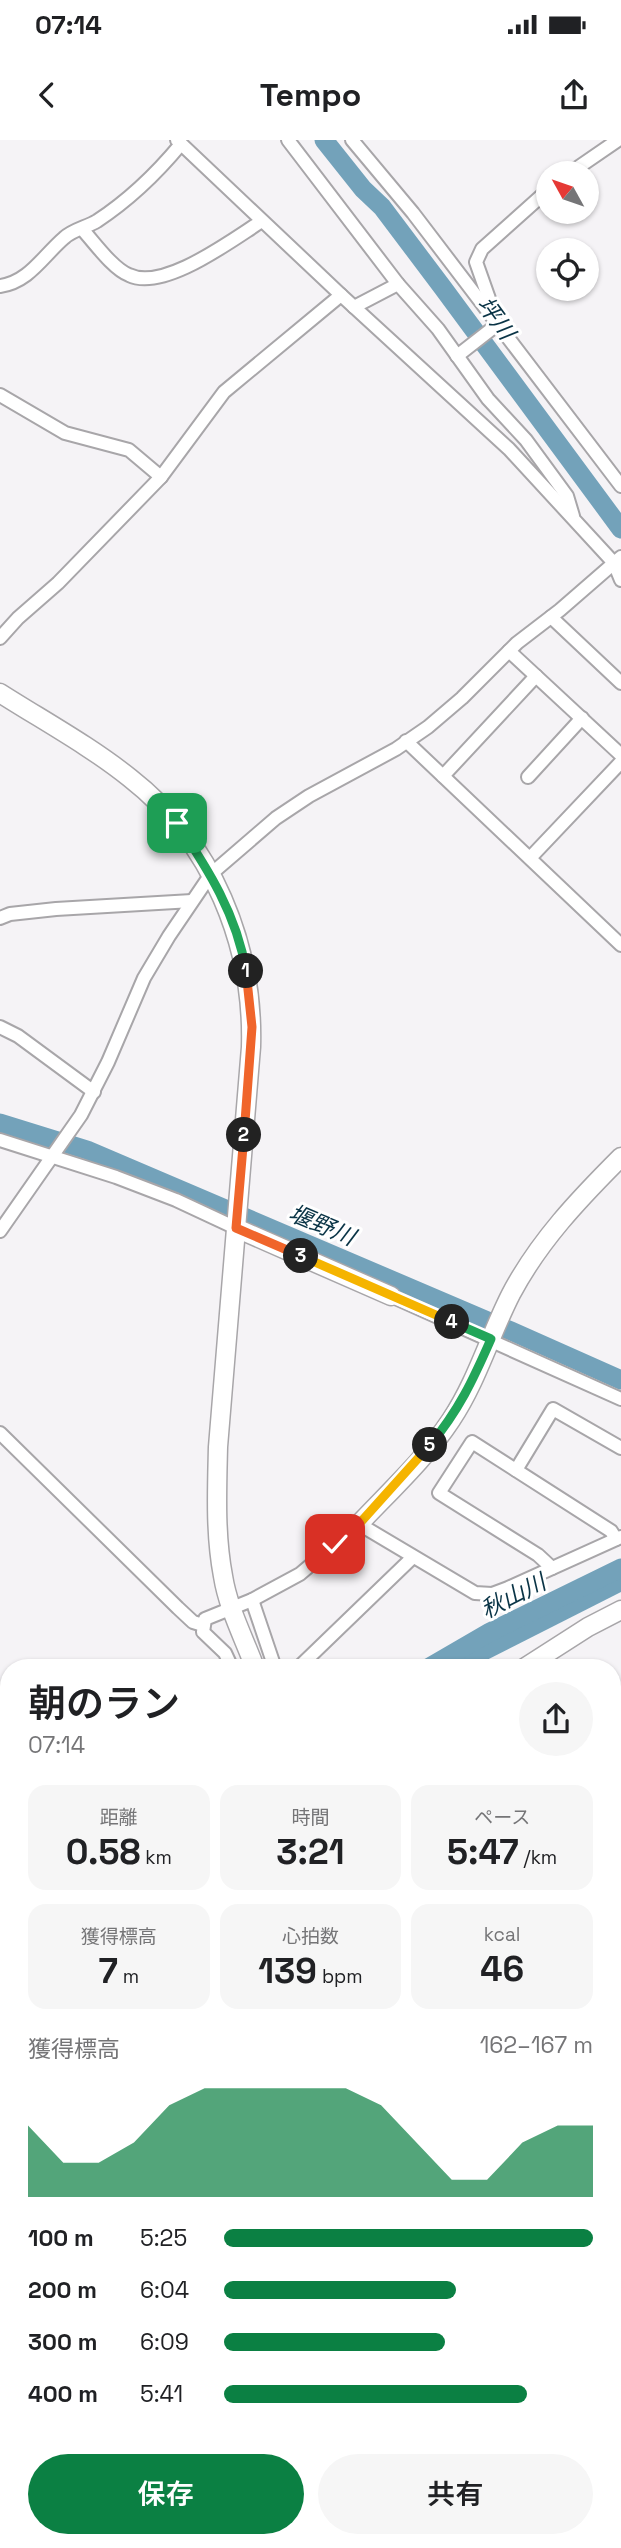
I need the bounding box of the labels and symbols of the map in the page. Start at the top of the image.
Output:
north arrow [536,161,598,224]
water label: 坪川 [470,291,523,348]
pin [147,793,207,853]
pin: 1 [229,954,264,988]
pin: 2 [226,1118,262,1152]
water label: 堰野川 [284,1198,362,1253]
pin: 3 [284,1238,318,1274]
pin: 4 [434,1304,470,1340]
pin: 5 [412,1428,448,1462]
pin [305,1514,365,1574]
water label: 秋山川 [475,1566,553,1625]

